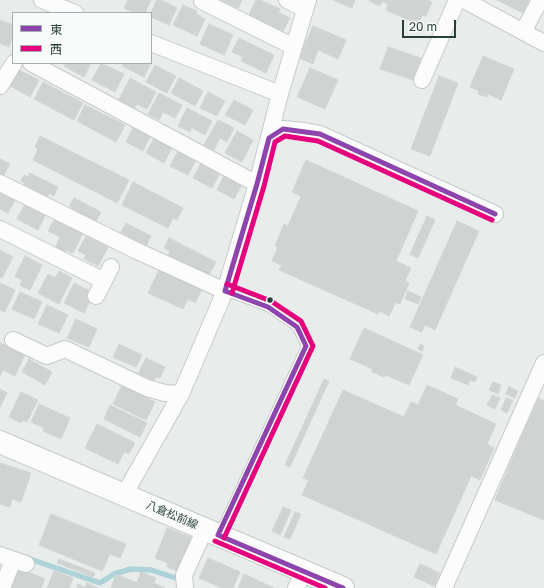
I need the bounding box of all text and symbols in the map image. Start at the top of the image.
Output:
legend [12,12,152,64]
scale bar [404,12,458,38]
text: 20 m [409,19,437,34]
text: 東 [50,22,62,37]
text: 西 [50,42,62,57]
unlabelled marker [265,295,275,305]
street label: 八倉松前線 [144,498,200,532]

